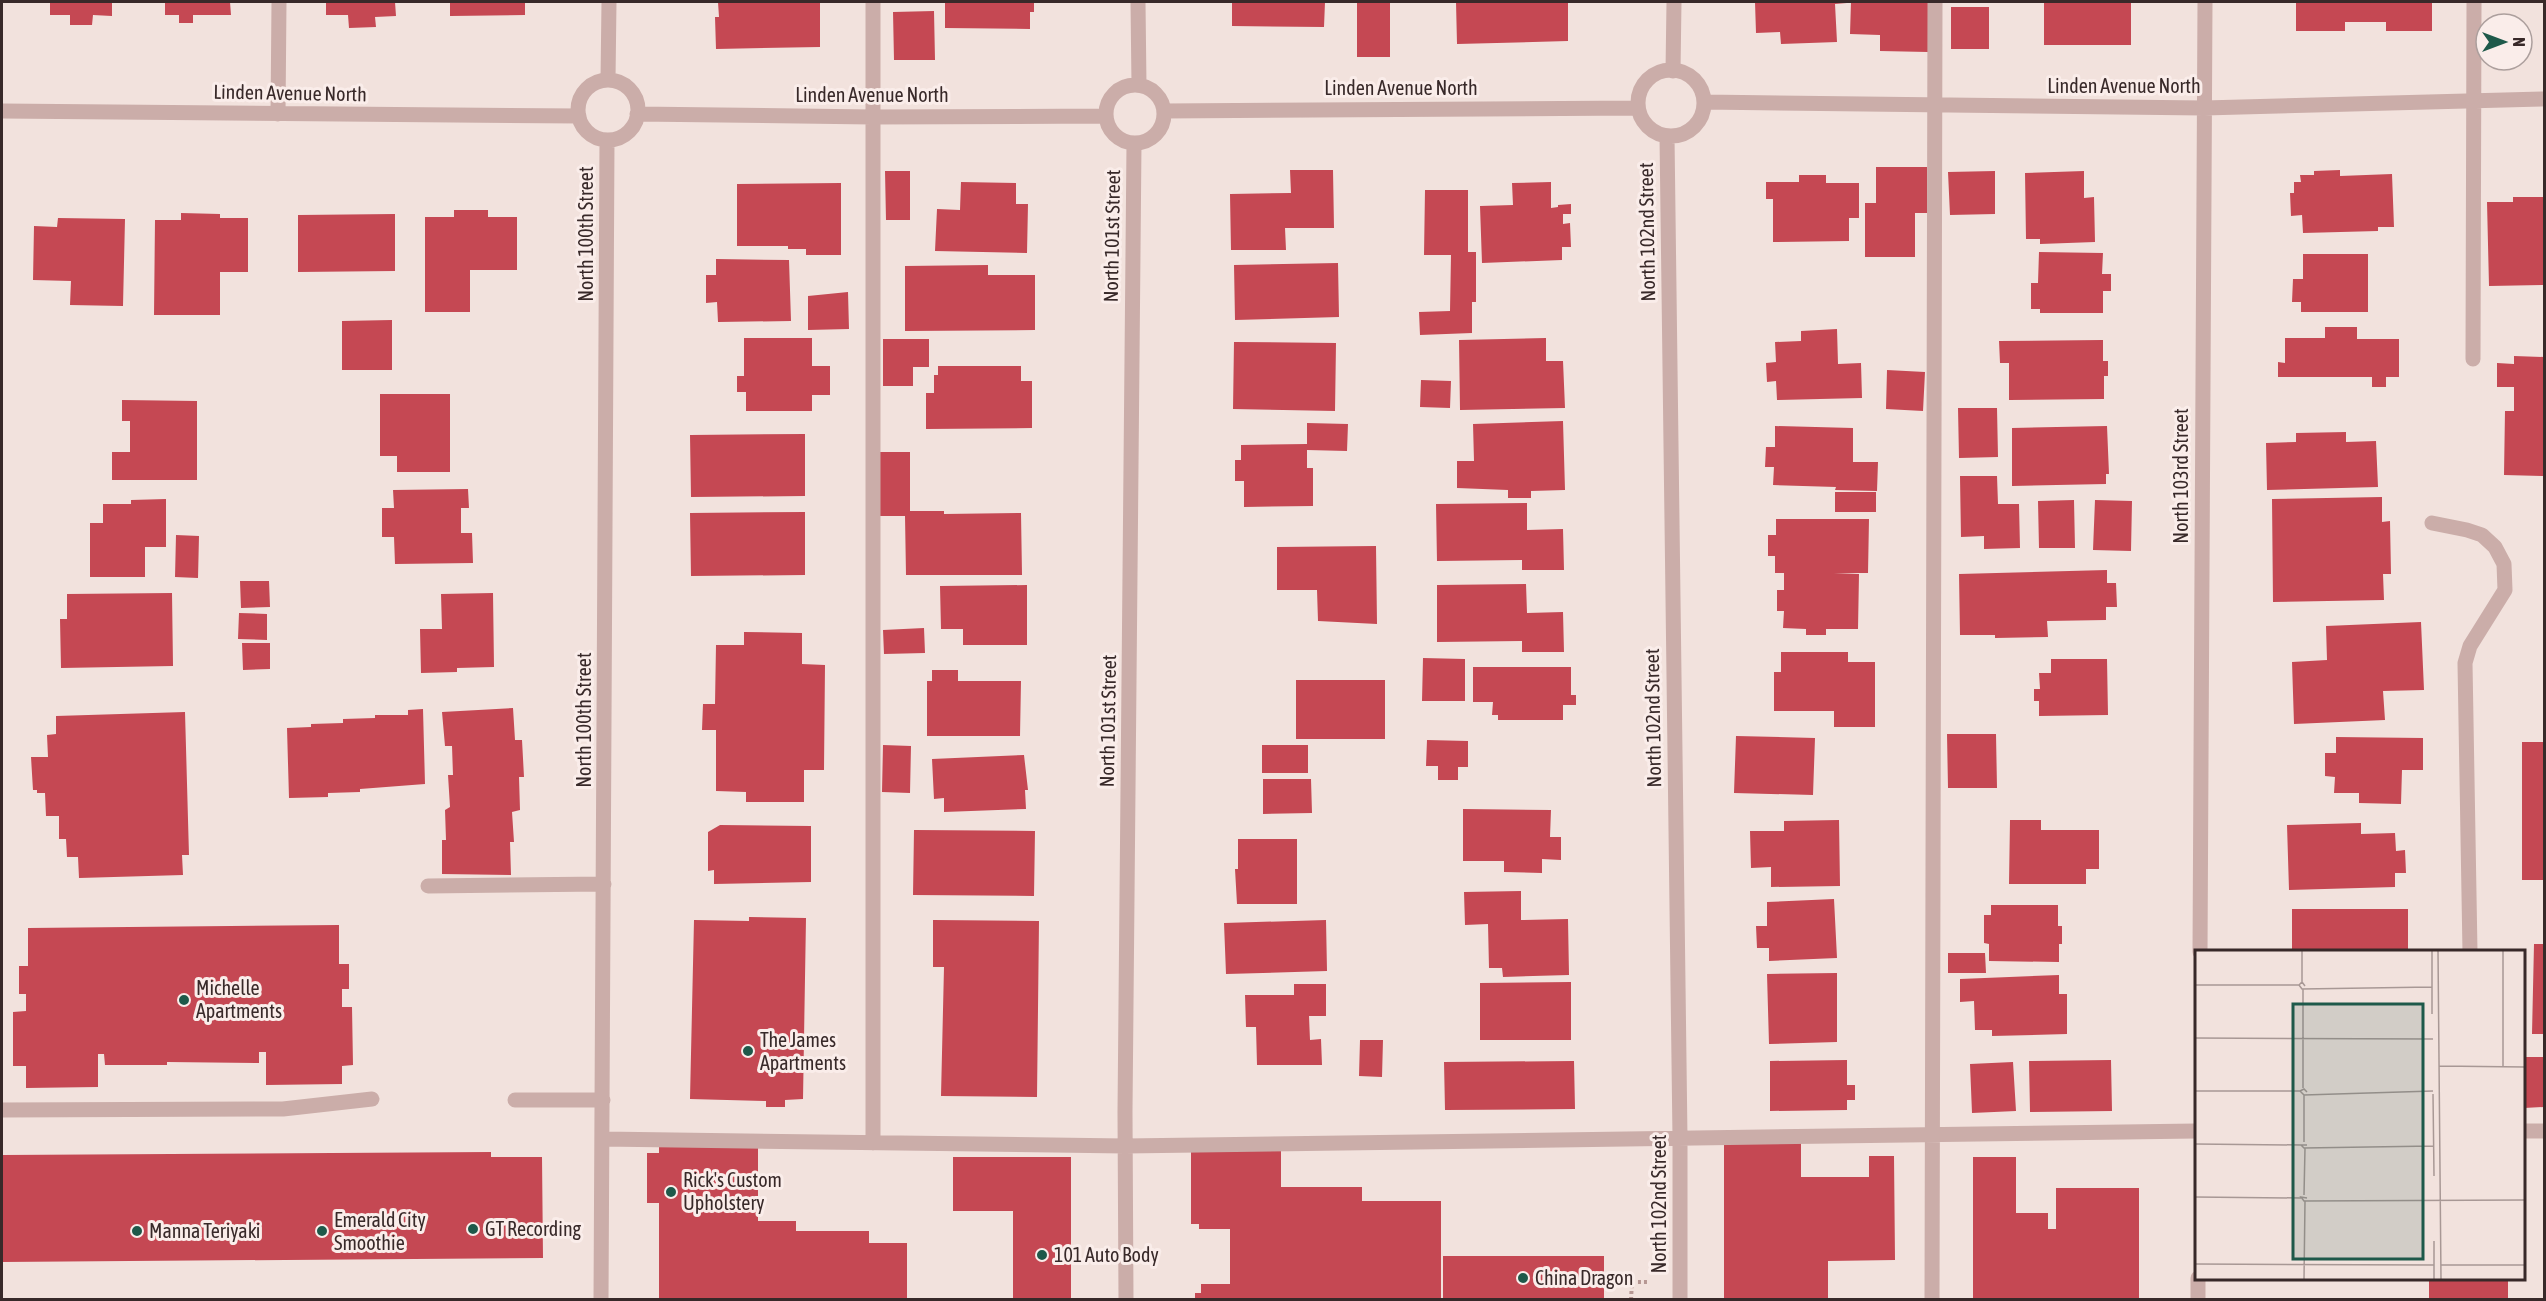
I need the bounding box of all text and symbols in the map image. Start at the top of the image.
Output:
north arrow [2474,12,2534,72]
text: N [2510,37,2528,47]
street label: Linden Avenue North [2047,74,2201,97]
street label: Linden Avenue North [1324,76,1478,99]
street label: Linden Avenue North [213,80,367,105]
street label: Linden Avenue North [795,83,949,106]
street label: North 102nd Street [1634,162,1659,302]
street label: North 100th Street [574,166,597,302]
street label: North 101st Street [1099,169,1124,303]
street label: North 103rd Street [2169,408,2192,544]
street label: North 102nd Street [1640,648,1665,788]
street label: North 100th Street [572,652,595,788]
street label: North 101st Street [1095,654,1120,788]
inset map [2195,950,2525,1280]
place label: Michelle Apartments [196,976,282,1022]
marker: Michelle Apartments [177,993,191,1007]
place label: The James Apartments [760,1028,846,1074]
marker: The James Apartments [741,1044,755,1058]
street label: North 102nd Street [1647,1134,1670,1274]
place label: Rick's Custom Upholstery [683,1168,782,1214]
marker: Rick's Custom Upholstery [664,1185,678,1199]
place label: Emerald City Smoothie [334,1208,426,1254]
place label: GT Recording [485,1217,582,1240]
place label: Manna Teriyaki [149,1219,260,1242]
marker: GT Recording [466,1222,480,1236]
marker: Manna Teriyaki [130,1224,144,1238]
marker: Emerald City Smoothie [315,1224,329,1238]
place label: 101 Auto Body [1054,1243,1159,1266]
marker: 101 Auto Body [1035,1248,1049,1262]
place label: China Dragon [1535,1266,1633,1289]
marker: China Dragon [1516,1271,1530,1285]

